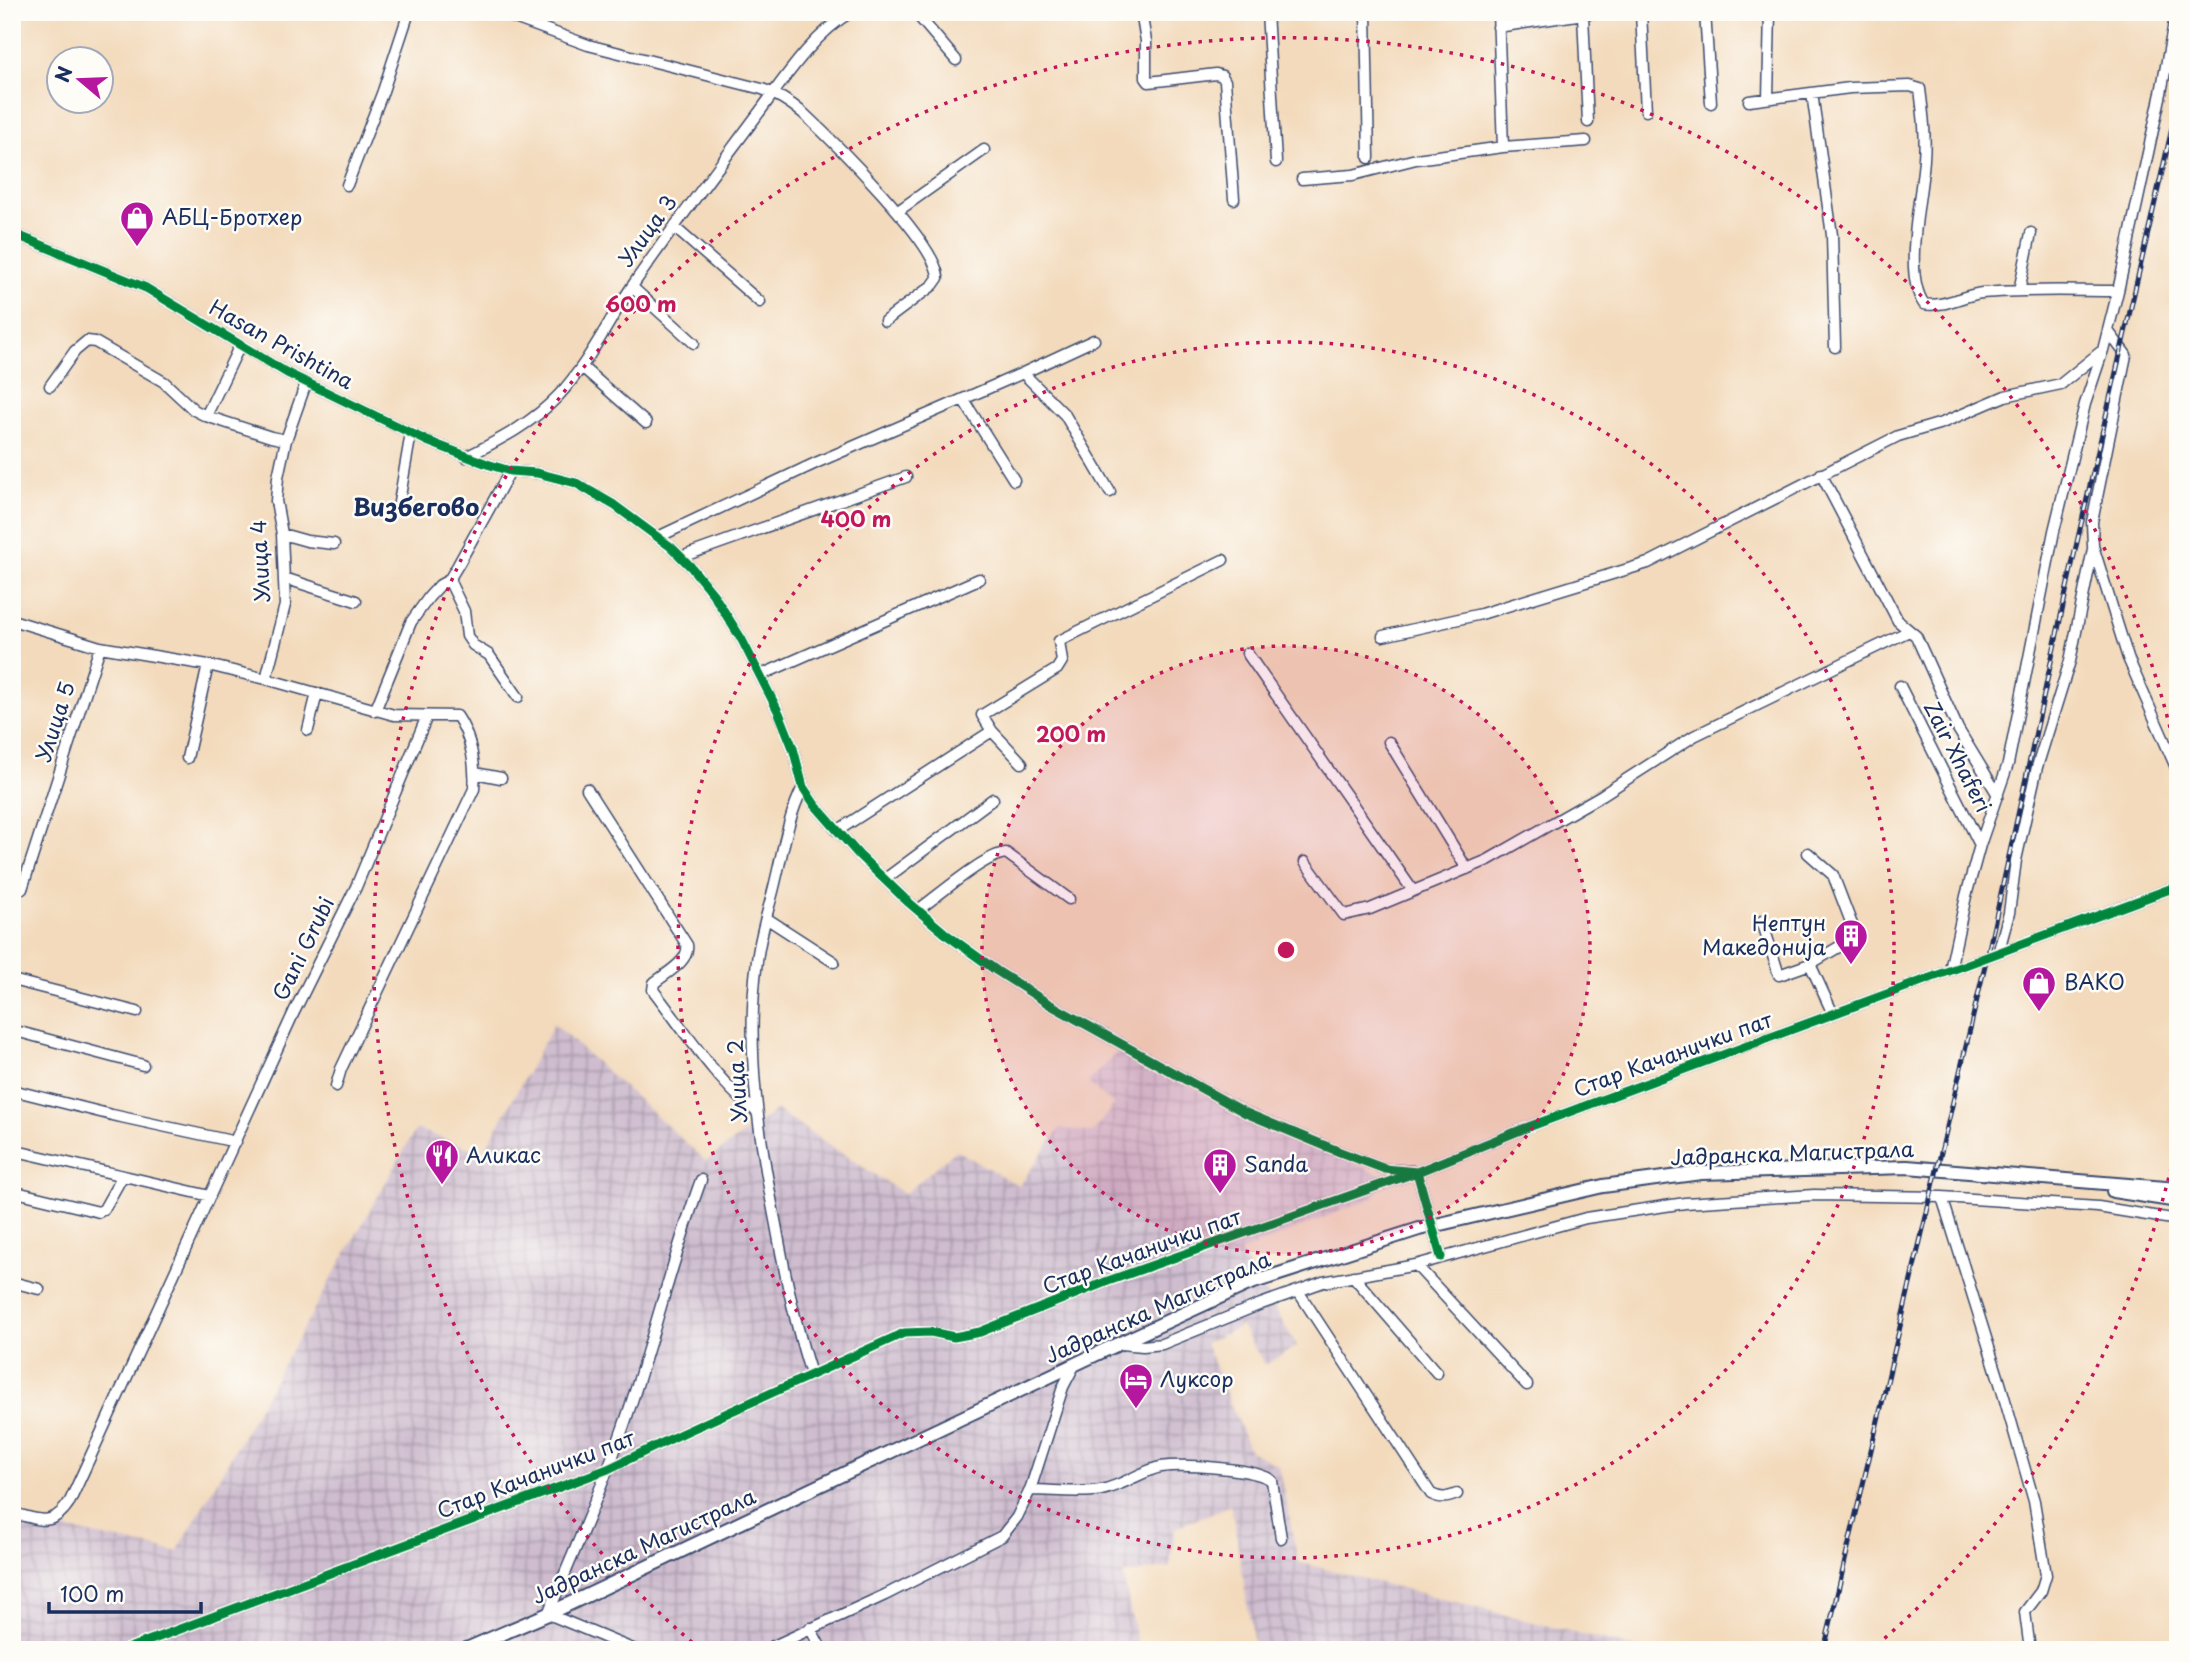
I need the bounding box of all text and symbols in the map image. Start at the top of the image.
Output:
north arrow [46,46,116,116]
text: N [47,62,79,86]
street label: Улица 3 [609,187,684,273]
shop icon: АБЦ-Бротхер [118,199,156,248]
place label: АБЦ-Бротхер [162,200,302,232]
text: 600 m [605,287,677,319]
street label: Hasan Prishtina [204,290,361,396]
district label: Визбегово [353,488,479,524]
text: 400 m [821,502,891,534]
street label: Улица 4 [241,519,277,603]
street label: Улица 5 [26,677,82,766]
street label: Zair Xhaferi [1917,695,2001,817]
text: 200 m [1036,717,1106,749]
street label: Gani Grubi [263,891,341,1005]
place label: Нептун Македонија [1702,906,1827,962]
building icon: Нептун Македонија [1832,917,1870,966]
centre of rings [1274,938,1298,962]
shop icon: BAKO [2020,964,2058,1013]
place label: BAKO [2064,965,2125,997]
street label: Стар Качанички пат [1568,1002,1777,1104]
street label: Улица 2 [718,1039,754,1124]
street label: Јадранска Магистрала [1670,1132,1915,1172]
restaurant icon: Аликас [423,1137,461,1186]
place label: Аликас [466,1138,541,1170]
building icon: Sanda [1201,1146,1239,1195]
place label: Sanda [1244,1147,1308,1179]
street label: Стар Качанички пат [1037,1199,1246,1301]
street label: Јадранска Магистрала [1039,1242,1276,1370]
hotel icon: Луксор [1117,1361,1155,1410]
place label: Луксор [1160,1362,1234,1394]
street label: Стар Качанички пат [432,1420,640,1526]
street label: Јадранска Магистрала [526,1479,761,1611]
scale bar [49,1571,201,1615]
text: 100 m [60,1577,124,1609]

